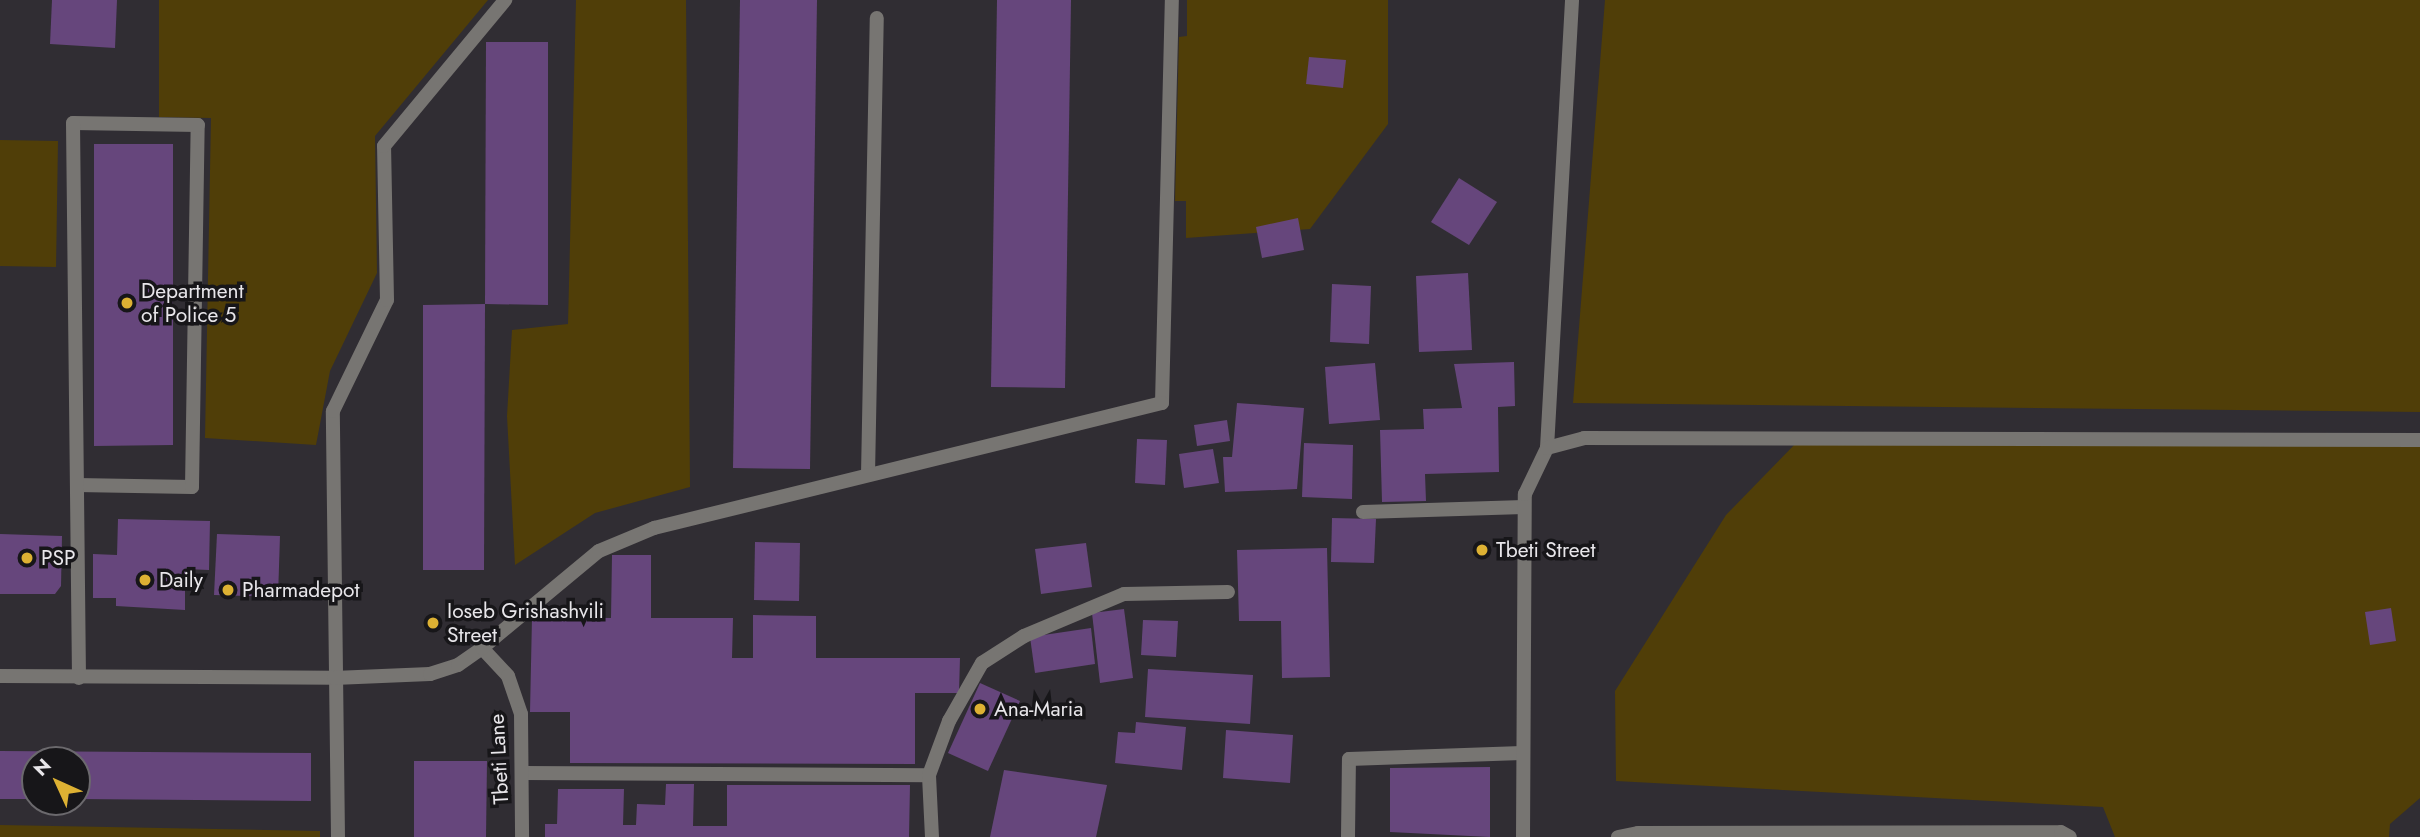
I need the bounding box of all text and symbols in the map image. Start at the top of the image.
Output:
place label: Department of Police 5 [141,278,244,328]
marker: Department of Police 5 [119,295,135,311]
place label: Tbeti Street [1496,537,1595,563]
marker: Tbeti Street [1474,542,1490,558]
place label: PSP [41,545,76,571]
marker: PSP [19,550,35,566]
place label: Daily [159,567,203,593]
marker: Daily [137,572,153,588]
place label: Pharmadepot [242,577,360,603]
marker: Pharmadepot [220,582,236,598]
place label: Ioseb Grishashvili Street [447,598,604,648]
marker: Ioseb Grishashvili Street [425,615,441,631]
place label: Ana-Maria [994,696,1083,722]
marker: Ana-Maria [972,701,988,717]
street label: Tbeti Lane [484,713,514,805]
north arrow [21,746,91,816]
text: N [27,752,57,782]

